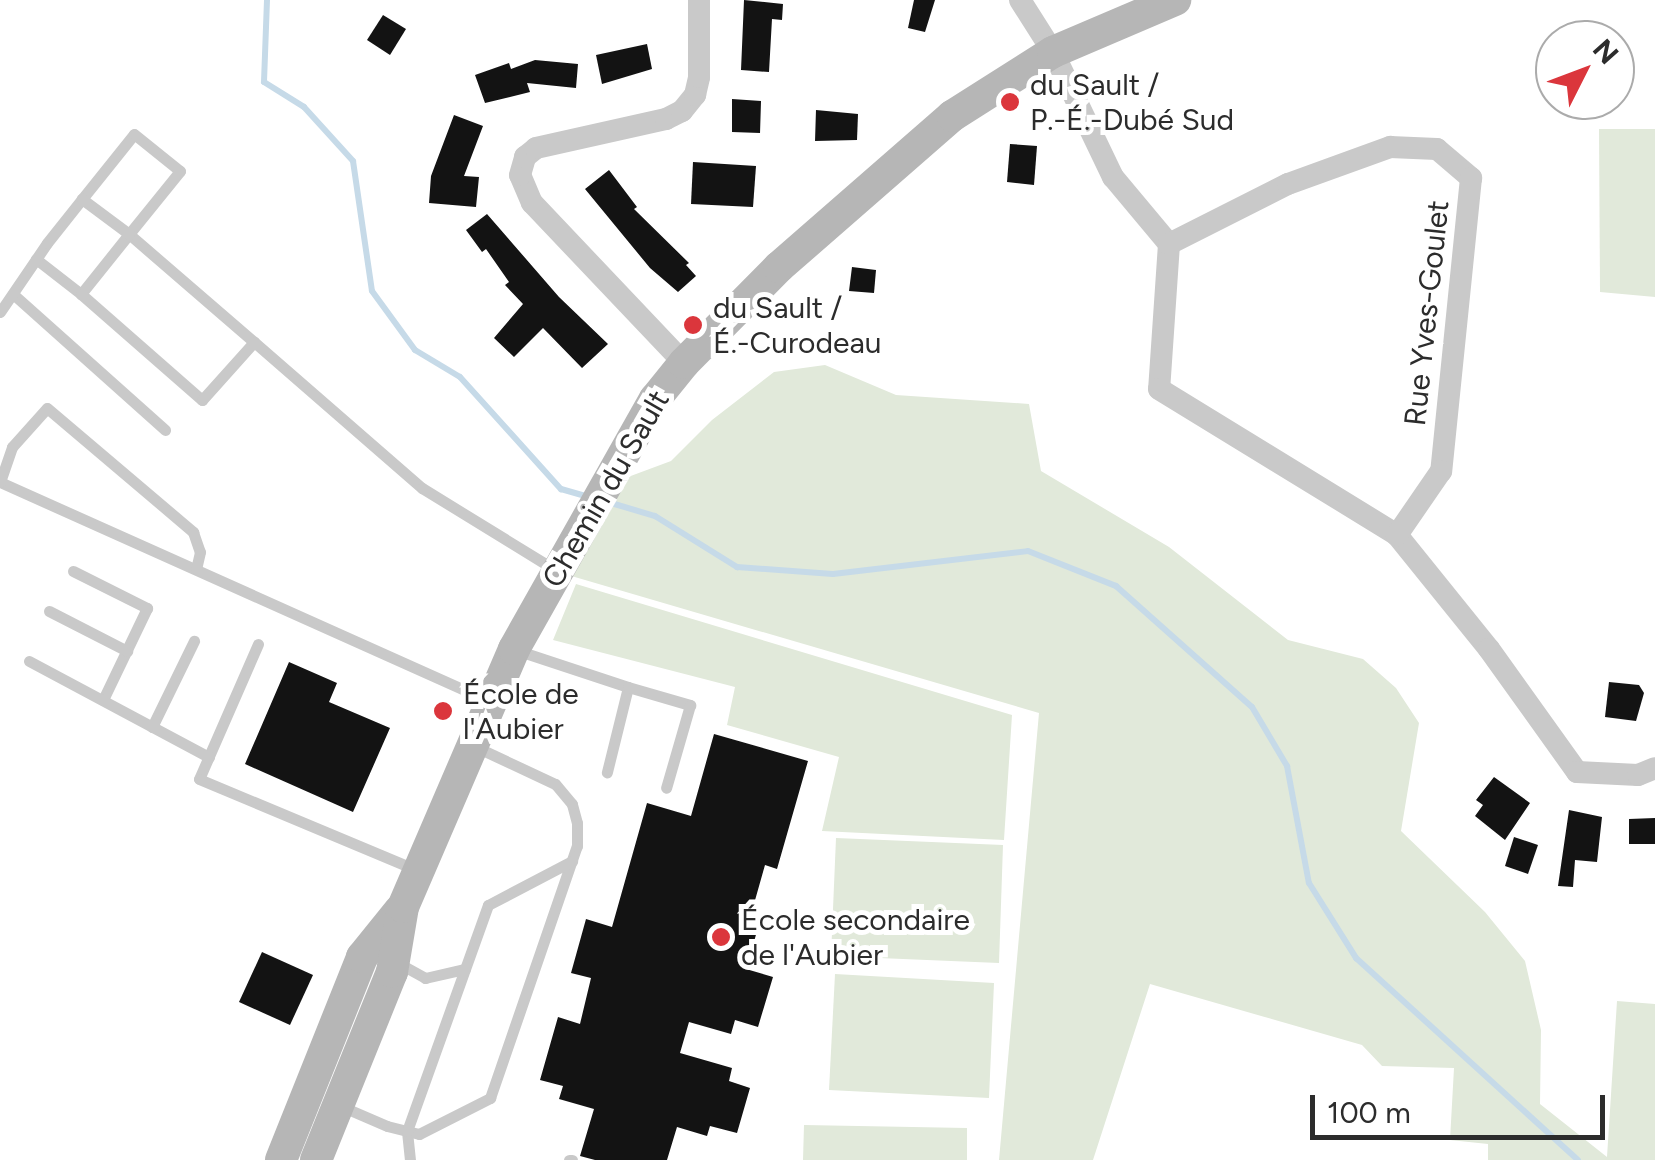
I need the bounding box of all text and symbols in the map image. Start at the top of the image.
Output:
north arrow [1535,20,1635,120]
text: N [1586,32,1626,71]
place label: du Sault / P.-É.-Dubé Sud [1030,67,1234,138]
marker: du Sault / P.-É.-Dubé Sud [999,91,1021,113]
street label: Rue Yves-Goulet [1397,198,1457,428]
place label: du Sault / É.-Curodeau [713,290,881,360]
marker: du Sault / É.-Curodeau [682,314,704,336]
street label: Chemin du Sault [535,384,677,594]
place label: École de l'Aubier [463,676,579,746]
marker: École de l'Aubier [432,700,454,722]
place label: École secondaire de l'Aubier [741,902,970,972]
marker: École secondaire de l'Aubier [710,926,732,948]
scale bar [1315,1075,1610,1137]
text: 100 m [1327,1094,1411,1131]

